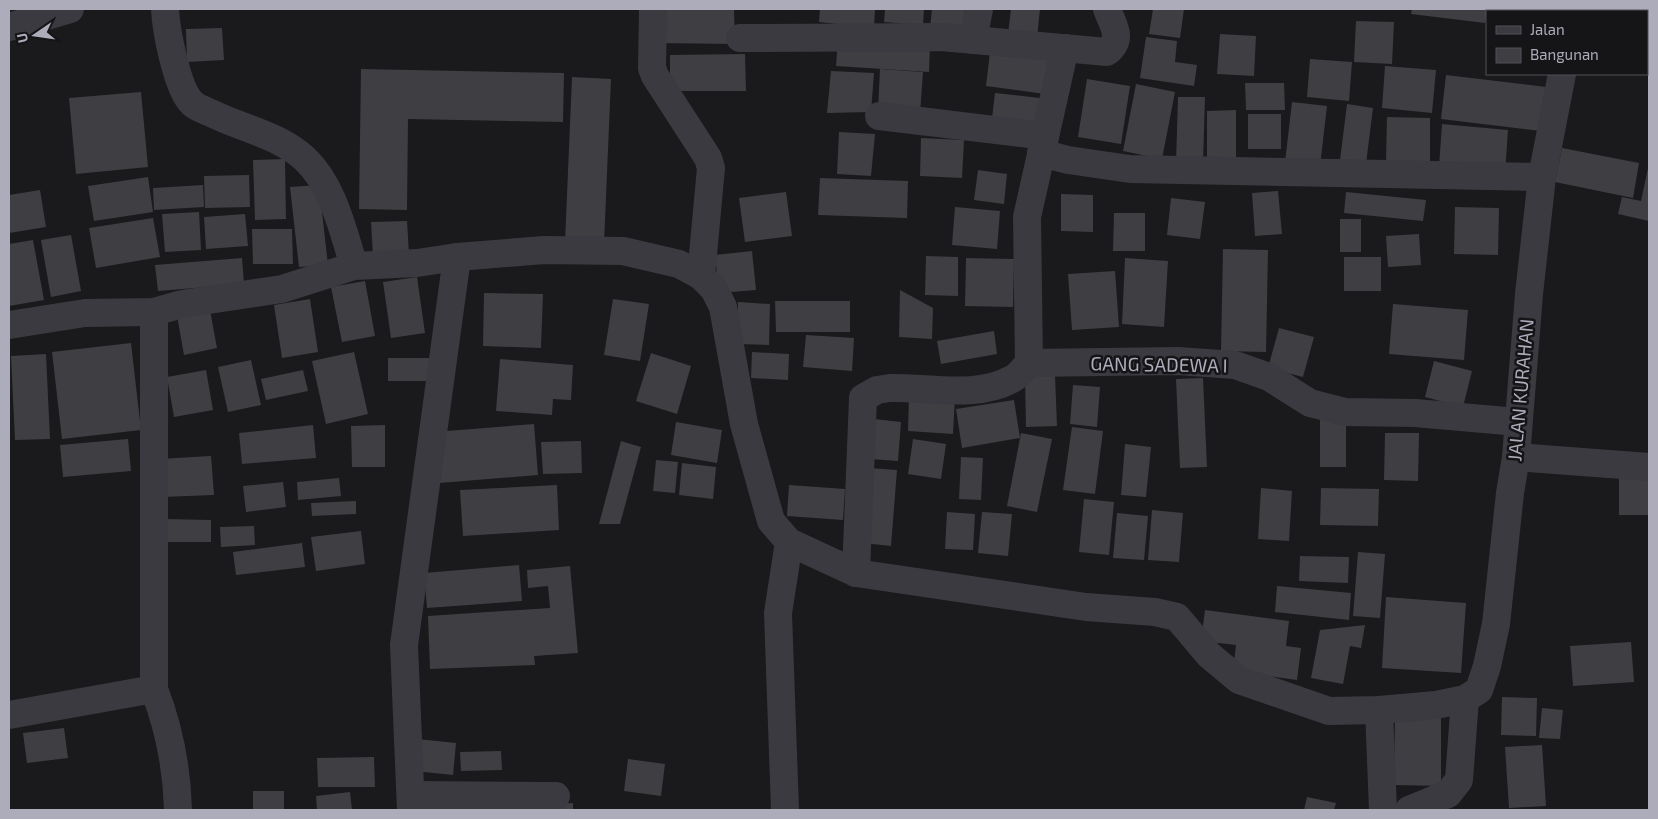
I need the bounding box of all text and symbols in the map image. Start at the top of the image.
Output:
north arrow [10,10,60,60]
legend [1486,10,1648,75]
text: Jalan [1530,20,1565,38]
text: U [12,31,31,45]
text: Bangunan [1530,45,1599,63]
street label: JALAN KURAHAN [1502,318,1538,462]
street label: GANG SADEWA I [1090,351,1228,377]

